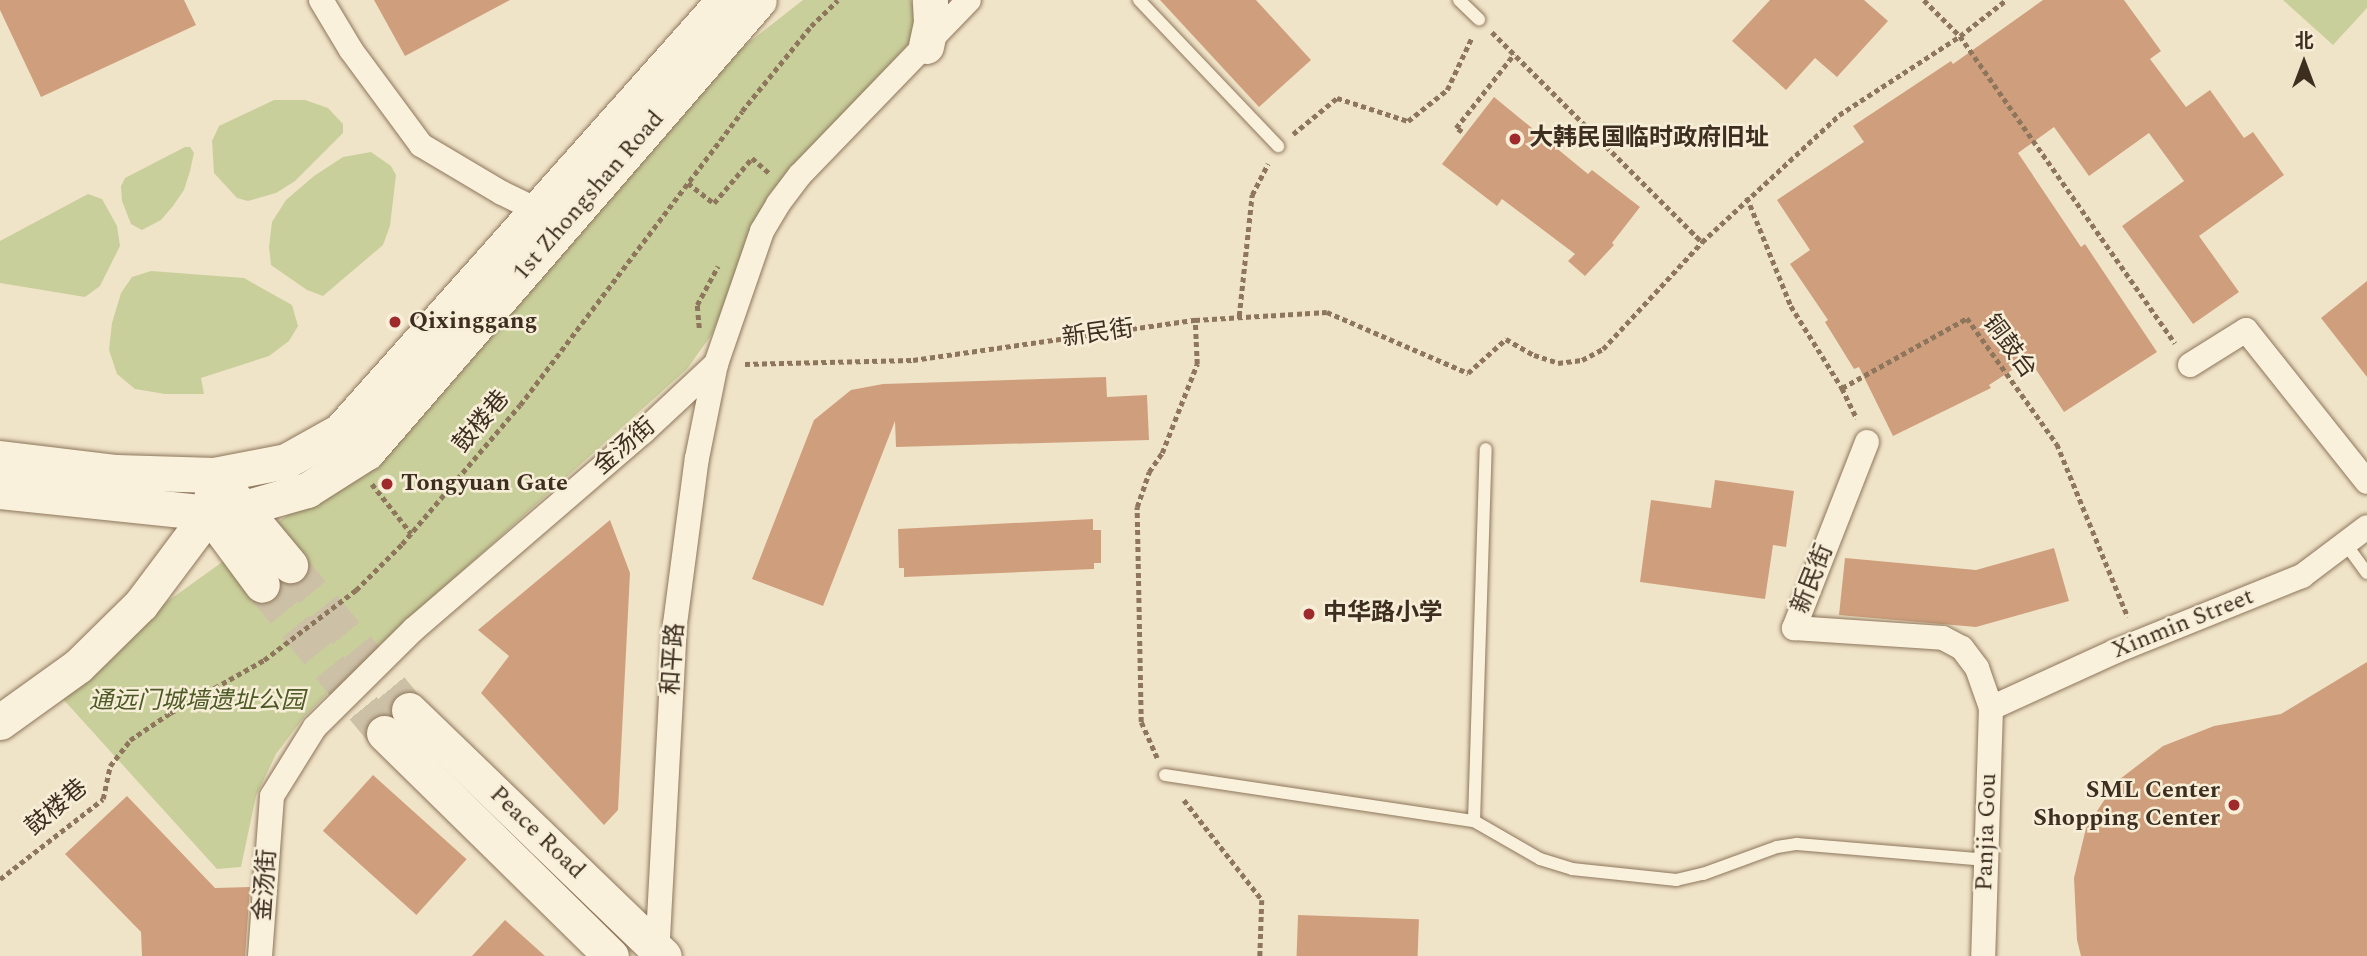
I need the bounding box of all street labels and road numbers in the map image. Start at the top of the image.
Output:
street label: 1st Zhongshan Road [507,105,671,287]
street label: 铜鼓台 [1976,309,2042,385]
street label: 新民街 [1060,315,1136,353]
street label: 鼓楼巷 [448,385,516,459]
street label: 金汤街 [588,413,662,481]
street label: 新民街 [1786,540,1840,618]
street label: Xinmin Street [2108,583,2258,665]
street label: 和平路 [657,622,691,696]
street label: Panjia Gou [1971,773,2003,891]
street label: 鼓楼巷 [20,774,94,842]
street label: Peace Road [483,780,591,886]
street label: 金汤街 [249,848,283,922]

